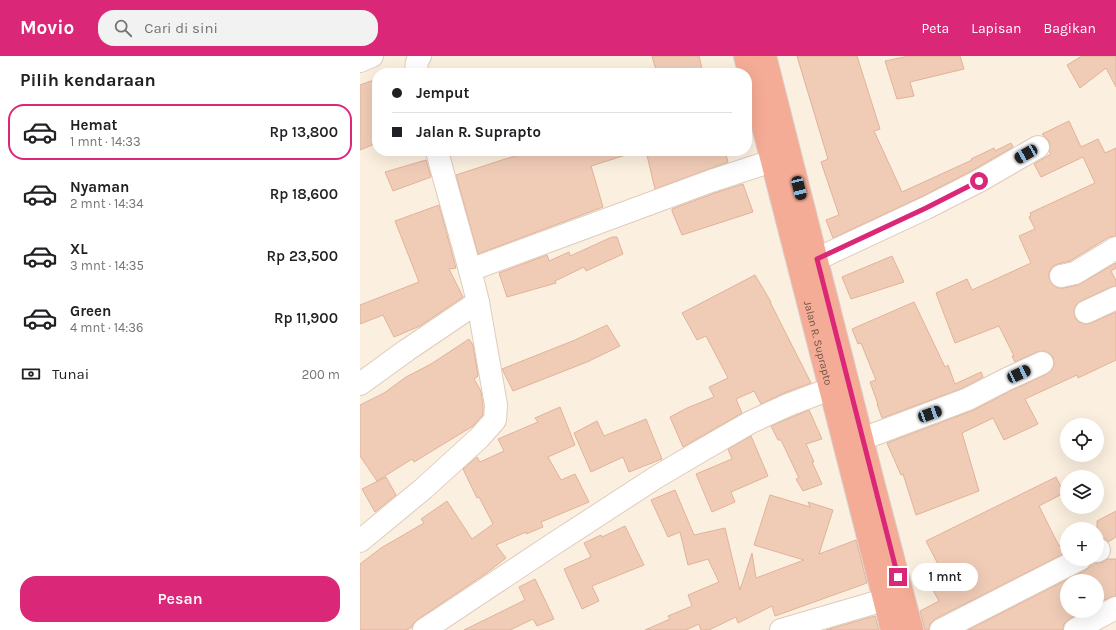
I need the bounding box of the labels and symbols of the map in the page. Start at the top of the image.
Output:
car [1013,143,1039,165]
route start [970,172,988,190]
car [790,175,808,201]
street label: Jalan R. Suprapto [801,299,835,386]
car [1006,363,1032,385]
car [917,404,943,424]
callout: 1 mnt [912,563,978,591]
route end [889,568,907,586]

